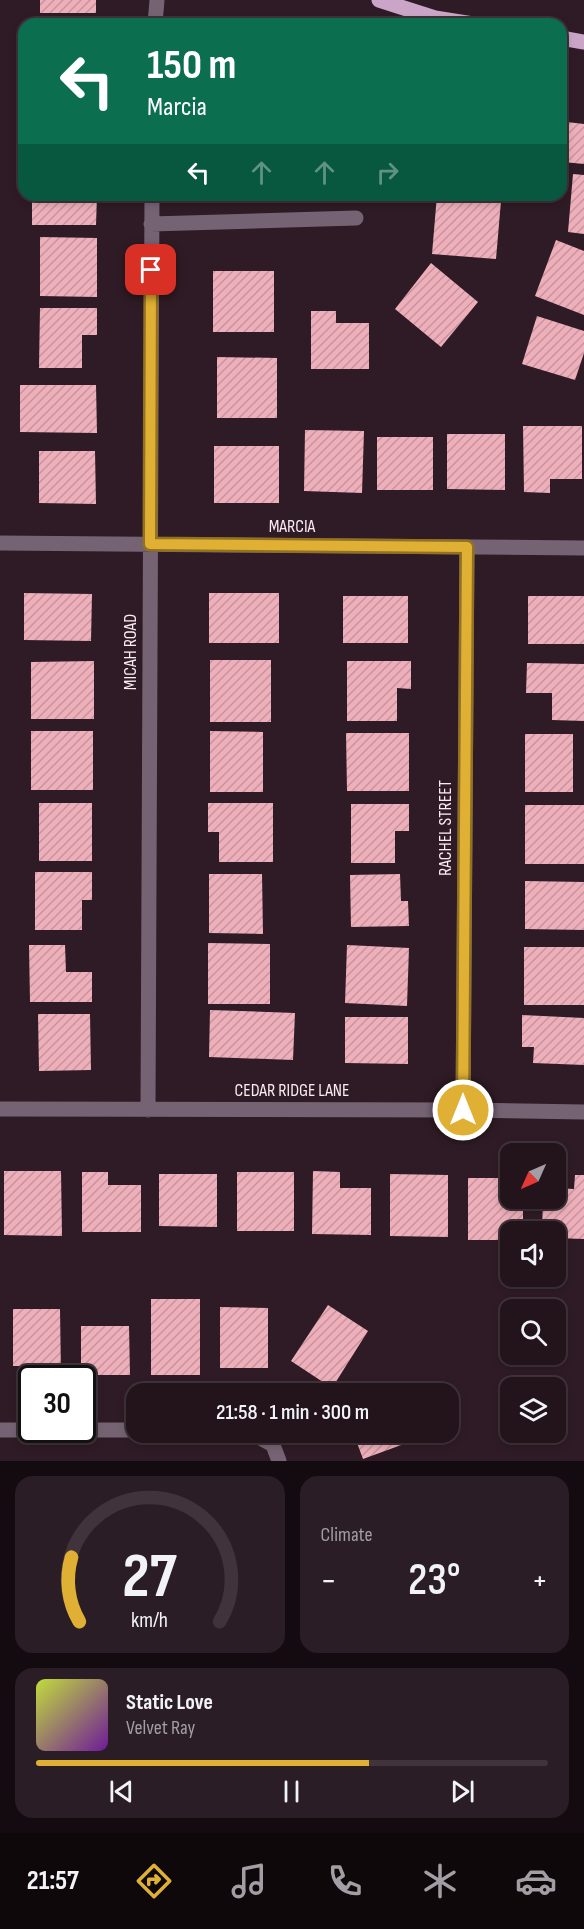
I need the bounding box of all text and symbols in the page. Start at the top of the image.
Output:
text: 150 m [147,40,236,91]
icon: left [48,42,126,120]
text: Marcia [147,91,207,123]
icon: left [182,156,215,189]
icon: ahead [245,156,278,189]
icon: ahead [308,156,341,189]
icon: right [371,156,404,189]
pin [125,244,176,295]
icon: arrive [134,253,167,286]
street label: MARCIA [269,516,316,537]
street label: MICAH ROAD [120,614,141,690]
street label: RACHEL STREET [435,780,456,876]
position arrow [431,1078,495,1142]
street label: CEDAR RIDGE LANE [235,1080,349,1101]
north arrow [500,1143,566,1209]
map controls [500,1143,566,1443]
button: sound [500,1221,566,1287]
button: search [500,1299,566,1365]
speed limit sign: 30 [18,1365,96,1443]
button: layers [500,1377,566,1443]
text: 21:58 · 1 min · 300 m [216,1399,369,1426]
text: Climate [321,1523,373,1547]
text: 27 [122,1540,178,1615]
text: 23° [408,1553,461,1608]
text: − [321,1561,337,1601]
text: + [532,1561,548,1601]
text: km/h [131,1608,168,1633]
text: Static Love [126,1689,213,1716]
text: Velvet Ray [126,1716,195,1740]
icon: previous [105,1775,138,1808]
icon: pause [275,1775,308,1808]
icon: next [446,1775,479,1808]
icon: directions [133,1860,175,1902]
icon: music [228,1860,270,1902]
icon: phone [324,1860,366,1902]
icon: climate [419,1860,461,1902]
icon: car [515,1860,557,1902]
text: 21:57 [27,1865,79,1897]

